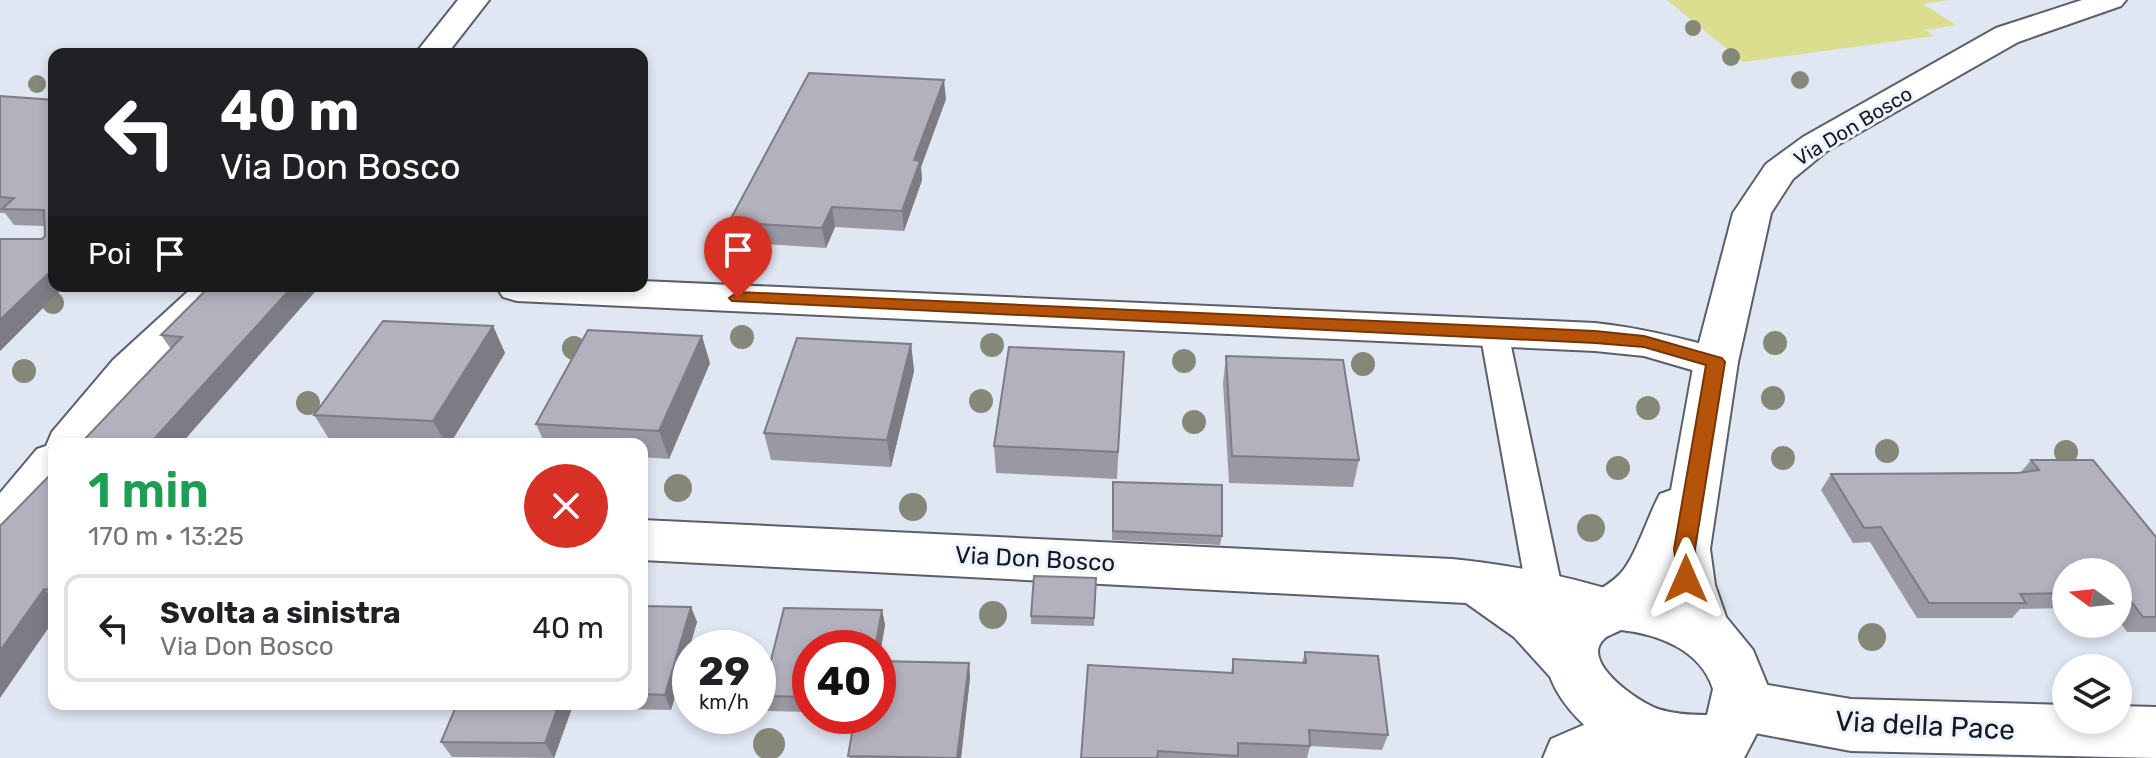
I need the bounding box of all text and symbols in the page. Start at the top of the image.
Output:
text: 40 m [220,78,360,144]
icon: left [88,80,192,184]
street label: Via Don Bosco [1790,81,1916,171]
text: Via Don Bosco [220,145,461,188]
pin [704,216,772,298]
icon: arrive [716,228,760,272]
icon: arrive [148,232,192,276]
text: Poi [88,236,132,272]
text: 1 min [88,462,209,519]
button: close [524,464,608,548]
text: 170 m · 13:25 [88,521,244,552]
position arrow [1644,537,1728,621]
street label: Via Don Bosco [954,541,1116,577]
north arrow [2052,558,2132,638]
map controls [2052,558,2132,734]
text: Svolta a sinistra [160,595,401,631]
icon: left [92,606,136,650]
text: 40 m [532,610,604,646]
speed limit sign: 40 [792,630,896,734]
text: Via Don Bosco [160,631,334,662]
text: 29 [698,648,750,695]
button: layers [2052,654,2132,734]
text: km/h [699,690,749,714]
street label: Via della Pace [1834,704,2016,747]

